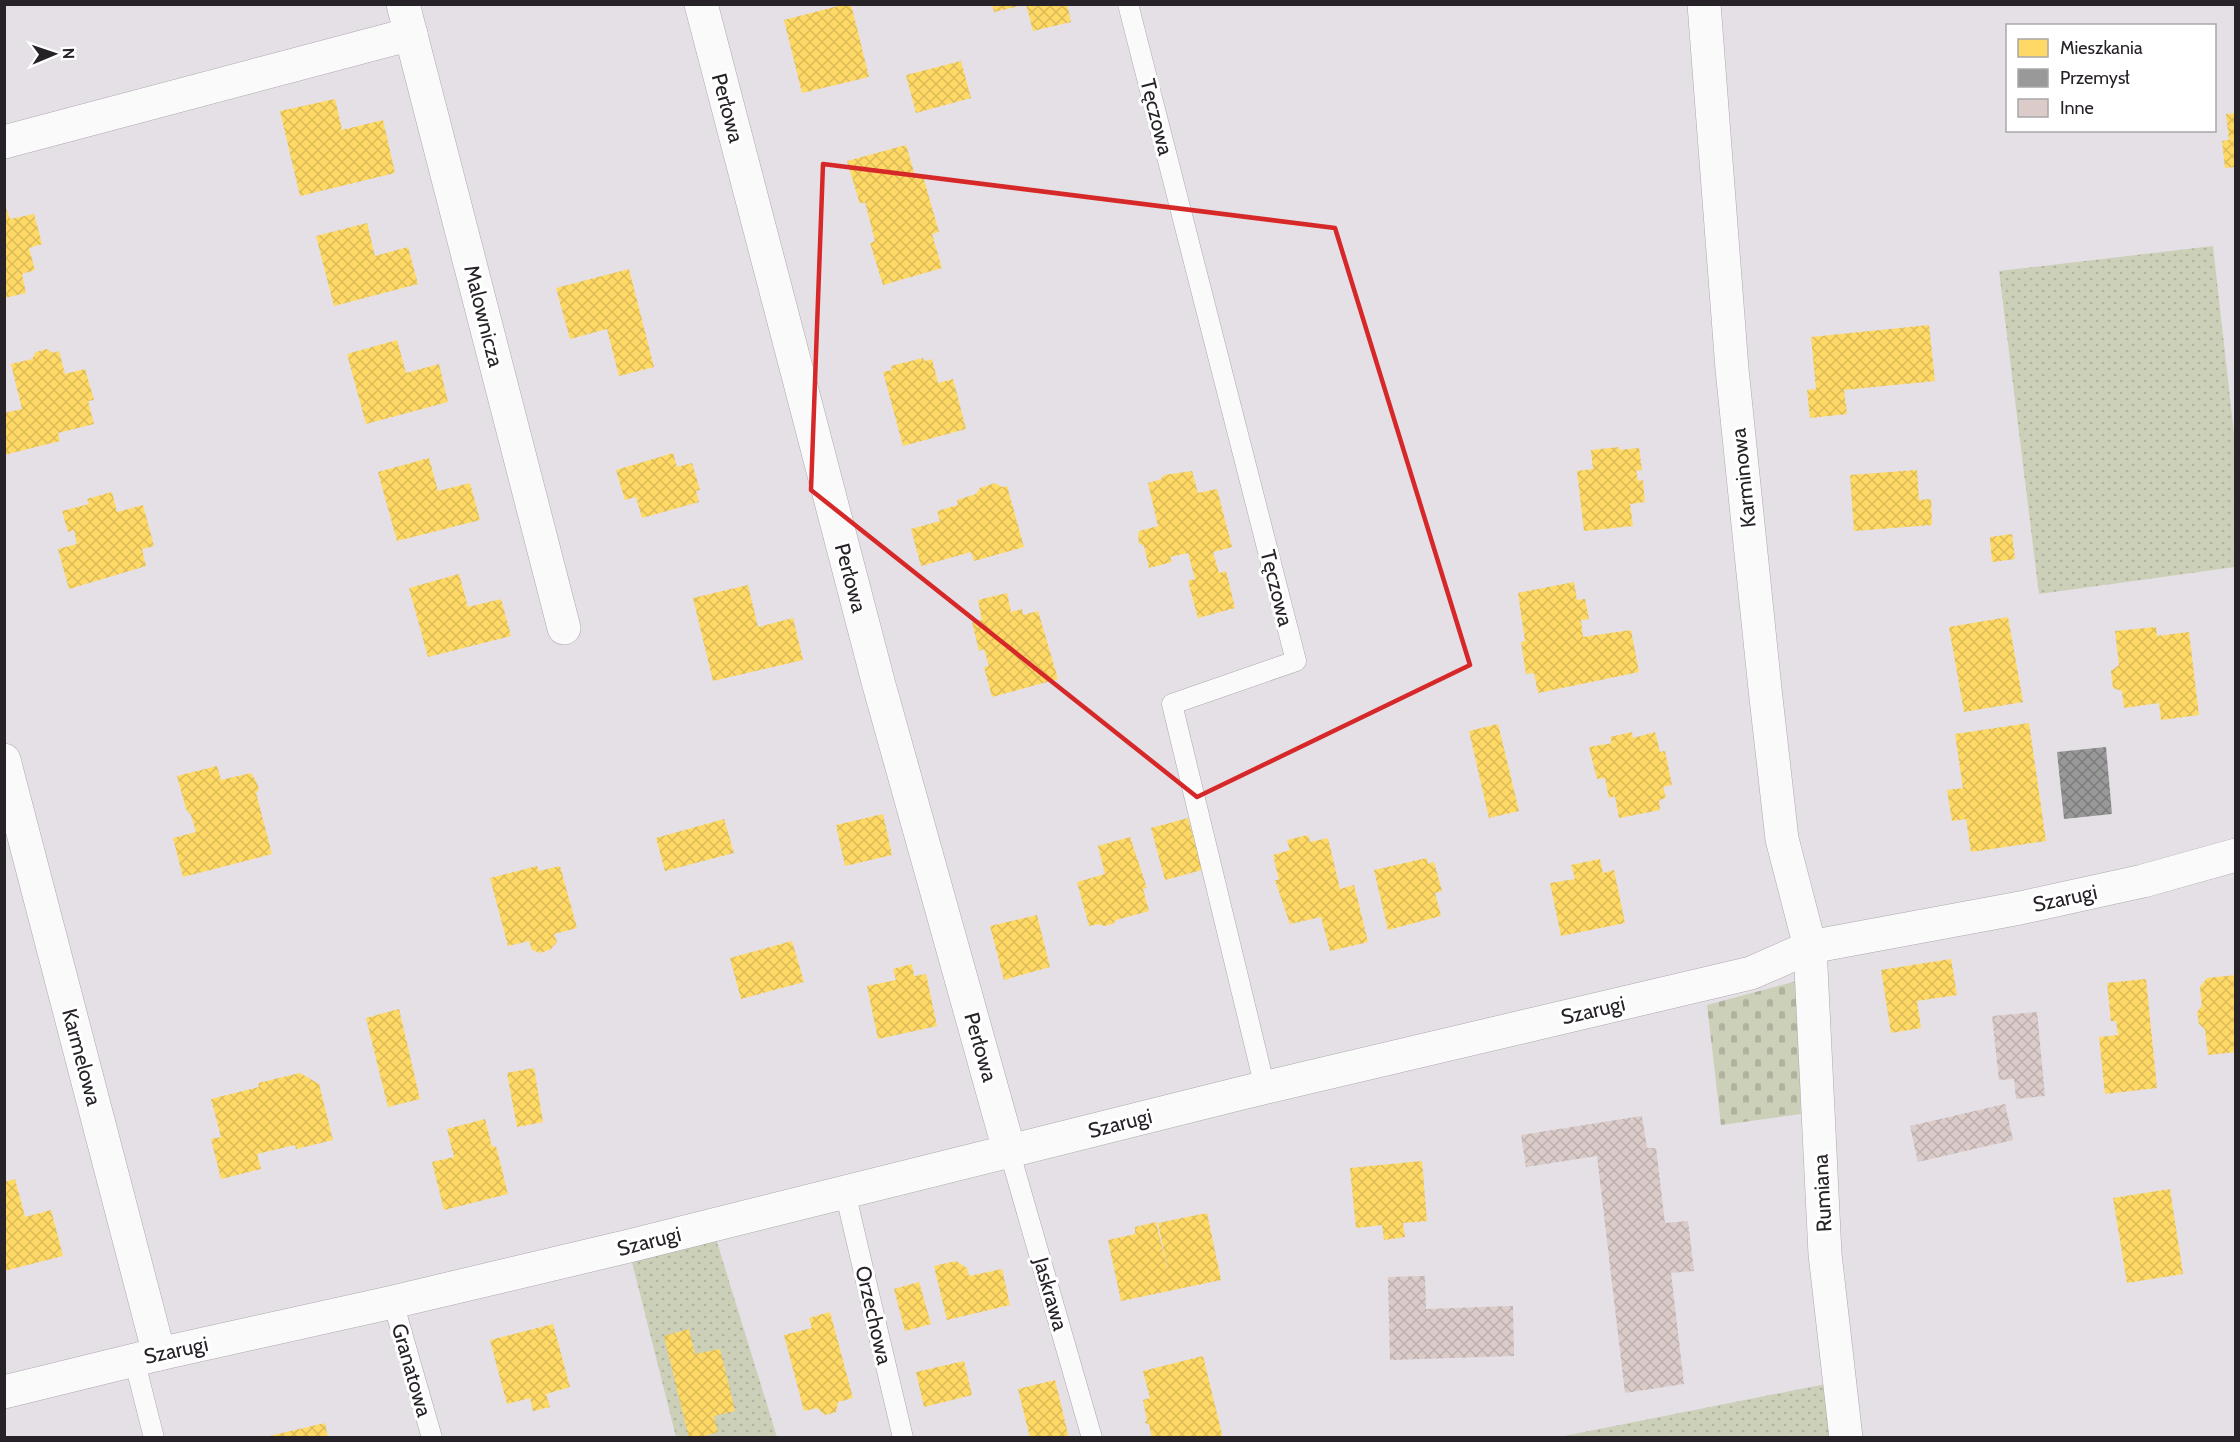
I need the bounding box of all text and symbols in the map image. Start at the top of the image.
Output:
north arrow [24,24,84,84]
legend [2006,24,2216,132]
text: Mieszkania [2060,37,2143,59]
text: N [59,48,78,59]
text: Przemysł [2060,67,2130,89]
street label: Perłowa [707,71,749,145]
street label: Tęczowa [1135,76,1179,158]
text: Inne [2060,97,2094,119]
street label: Malownicza [459,262,509,370]
street label: Karminowa [1725,427,1761,529]
street label: Perłowa [830,541,872,615]
street label: Tęczowa [1255,547,1299,629]
street label: Szarugi [2031,879,2099,917]
street label: Szarugi [1559,991,1627,1029]
street label: Karmelowa [57,1006,107,1108]
street label: Perłowa [959,1010,1003,1084]
street label: Szarugi [1085,1103,1155,1143]
street label: Rumiana [1807,1153,1837,1233]
street label: Szarugi [614,1221,684,1261]
street label: Jaskrawa [1028,1254,1073,1333]
street label: Orzechowa [850,1263,898,1367]
street label: Granatowa [387,1320,437,1420]
street label: Szarugi [142,1331,210,1369]

